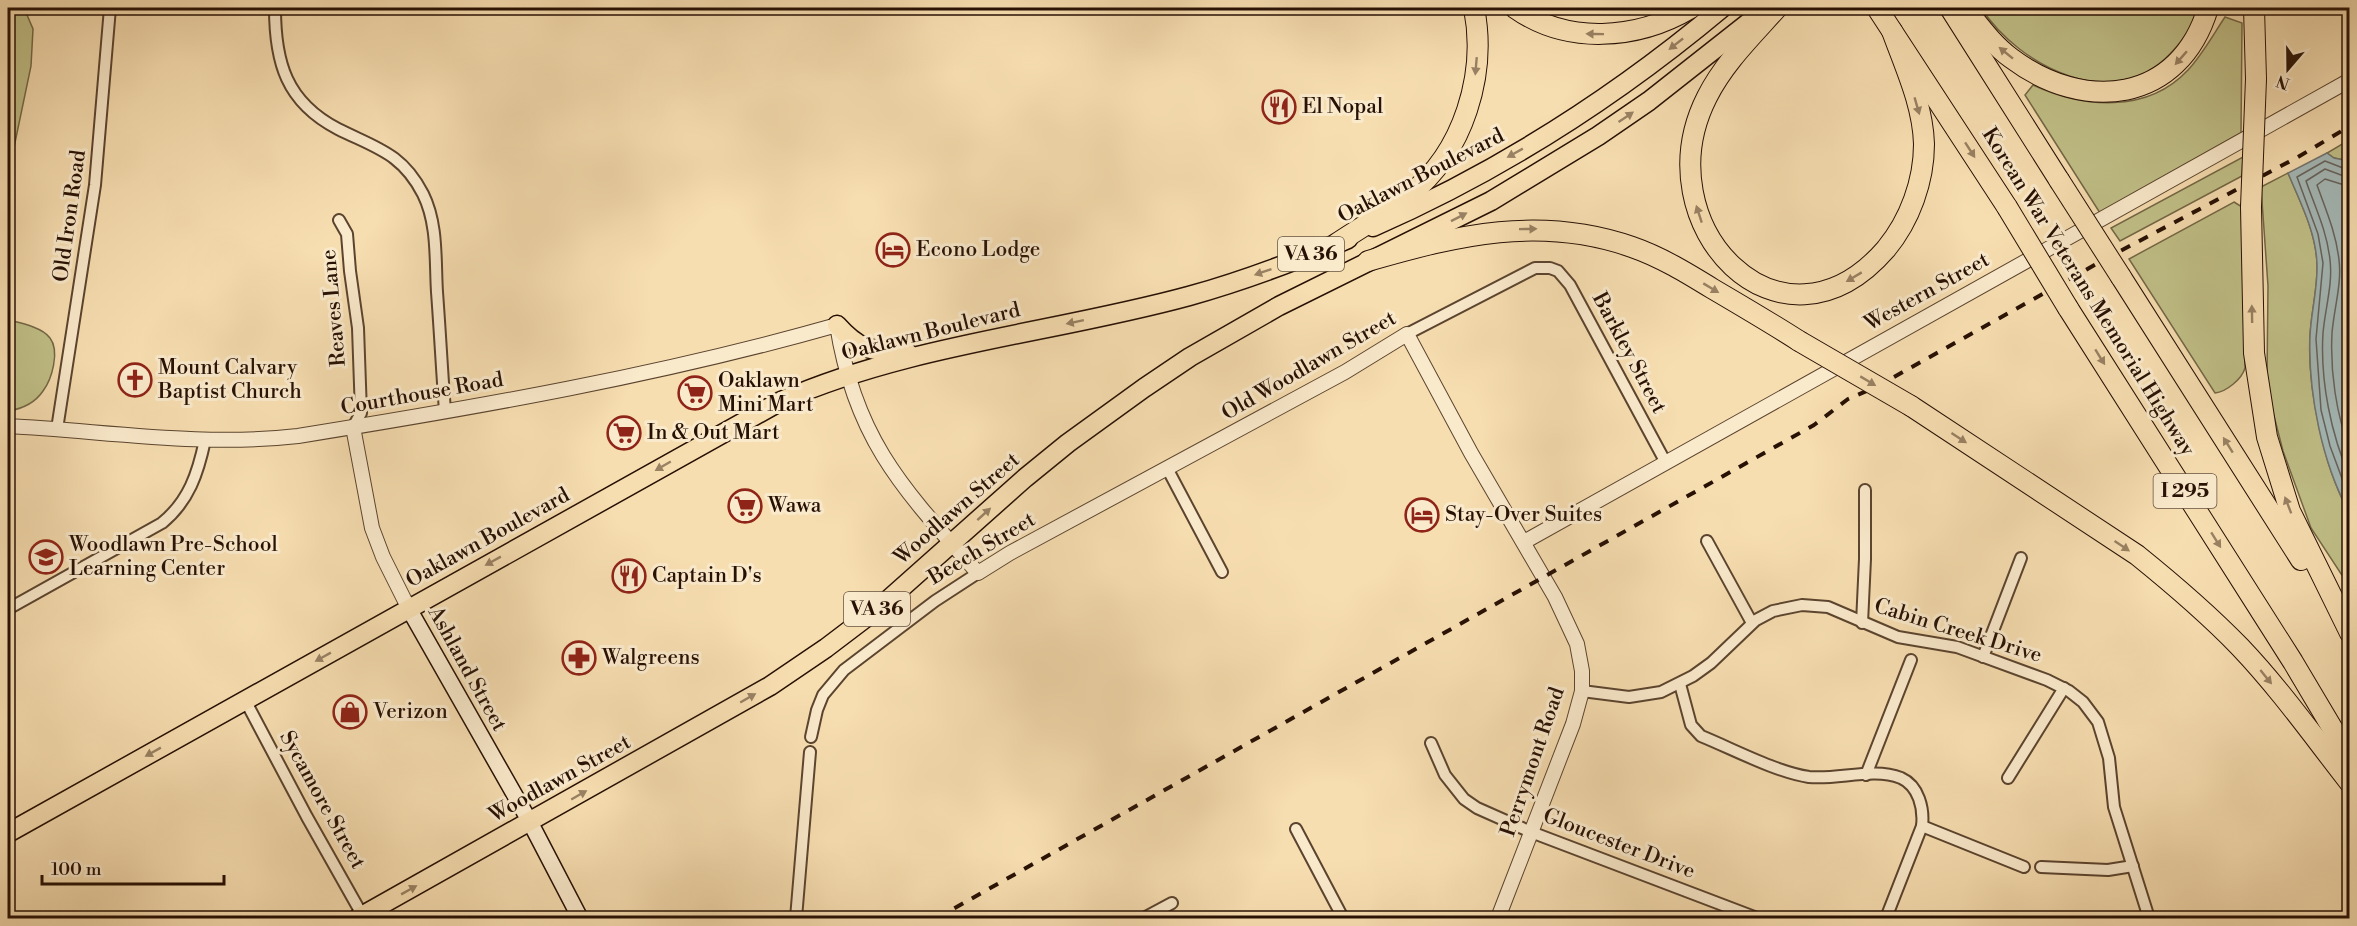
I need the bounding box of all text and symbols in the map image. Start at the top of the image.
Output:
one-way arrow [1585,29,1604,38]
one-way arrow [1668,37,1684,50]
north arrow [2258,39,2318,99]
one-way arrow [1998,48,2013,60]
one-way arrow [2174,51,2188,66]
one-way arrow [1471,56,1481,75]
text: N [2274,70,2293,94]
restaurant icon: El Nopal [1261,89,1297,125]
place label: El Nopal [1302,94,1383,120]
one-way arrow [1913,97,1923,115]
one-way arrow [1617,111,1634,122]
street label: Oaklawn Boulevard [1334,123,1509,229]
street label: Korean War Veterans Memorial Highway [1976,123,2201,462]
one-way arrow [1964,142,1976,158]
street label: Old Iron Road [48,148,92,284]
one-way arrow [1507,148,1523,159]
one-way arrow [1694,205,1703,223]
one-way arrow [1450,212,1467,222]
one-way arrow [1519,224,1538,234]
hotel icon: Econo Lodge [875,232,911,268]
place label: Econo Lodge [916,237,1040,263]
road number: VA 36 [1278,237,1344,271]
street label: Western Street [1859,247,1995,338]
street label: Reaves Lane [316,248,352,368]
one-way arrow [1254,268,1272,277]
one-way arrow [1846,272,1862,283]
one-way arrow [1703,282,1719,293]
street label: Barkley Street [1586,287,1672,419]
street label: Oaklawn Boulevard [839,297,1023,367]
street label: Old Woodlawn Street [1217,305,1401,427]
one-way arrow [2247,305,2257,324]
one-way arrow [1065,318,1084,327]
one-way arrow [2094,349,2105,366]
place label: Mount Calvary Baptist Church [157,355,302,405]
church icon: Mount Calvary Baptist Church [117,362,153,398]
street label: Courthouse Road [339,367,505,421]
place label: Oaklawn Mini Mart [718,368,814,418]
supermarket icon: Oaklawn Mini Mart [677,375,713,411]
one-way arrow [1860,376,1877,386]
supermarket icon: In & Out Mart [606,415,642,451]
place label: In & Out Mart [647,420,780,446]
one-way arrow [1951,433,1968,444]
one-way arrow [2223,437,2234,453]
street label: Woodlawn Street [888,447,1026,571]
one-way arrow [655,460,671,471]
road number: I 295 [2154,474,2216,508]
street label: Oaklawn Boulevard [402,482,574,594]
supermarket icon: Wawa [727,488,763,524]
place label: Wawa [767,493,822,519]
one-way arrow [2283,496,2292,514]
hotel icon: Stay-Over Suites [1404,497,1440,533]
place label: Stay-Over Suites [1445,502,1602,528]
street label: Beech Street [923,507,1041,592]
one-way arrow [976,508,991,521]
one-way arrow [2210,531,2221,548]
place label: Woodlawn Pre-School Learning Center [68,532,278,582]
school or university icon: Woodlawn Pre-School Learning Center [28,539,64,575]
one-way arrow [2114,540,2131,551]
one-way arrow [485,555,501,566]
restaurant icon: Captain D's [611,558,647,594]
place label: Captain D's [652,563,762,589]
road number: VA 36 [844,592,910,626]
street label: Cabin Creek Drive [1871,593,2045,669]
street label: Ashland Street [422,601,512,736]
pharmacy icon: Walgreens [561,640,597,676]
place label: Walgreens [601,645,700,671]
one-way arrow [314,652,331,662]
one-way arrow [2259,669,2272,684]
street label: Perrymont Road [1495,684,1571,840]
one-way arrow [740,692,756,703]
shop icon: Verizon [332,694,368,730]
place label: Verizon [372,699,448,725]
street label: Sycamore Street [273,726,371,874]
street label: Woodlawn Street [484,729,636,829]
one-way arrow [144,747,161,757]
one-way arrow [571,789,587,800]
street label: Gloucester Drive [1539,803,1699,885]
scale bar [42,848,224,886]
text: 100 m [51,858,102,881]
one-way arrow [401,885,418,895]

